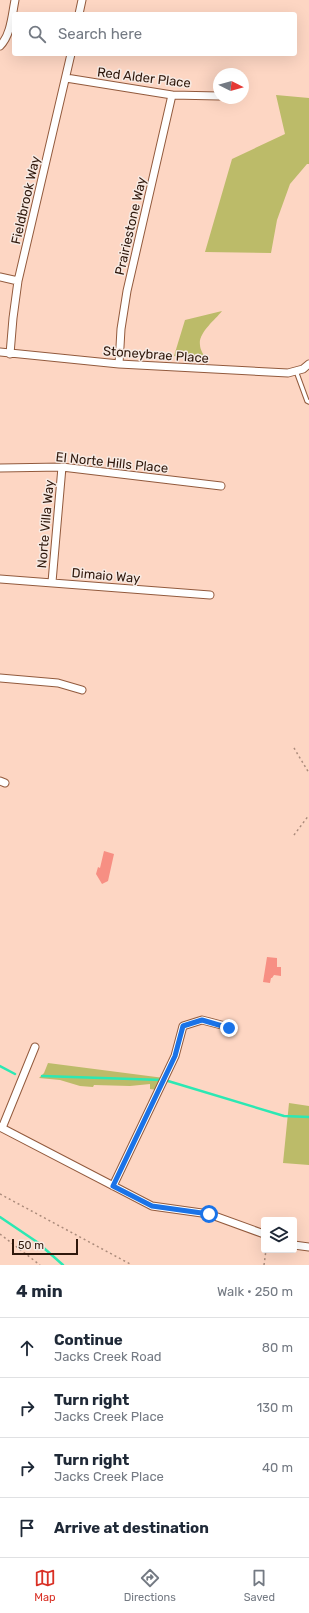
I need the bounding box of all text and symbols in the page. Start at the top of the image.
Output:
search box [12,12,297,56]
icon: search [26,23,48,45]
text: Search here [58,25,142,43]
street label: Red Alder Place [96,64,192,91]
north arrow [213,68,249,104]
street label: Fieldbrook Way [8,154,43,246]
street label: Prairiestone Way [112,175,149,277]
street label: Stoneybrae Place [103,343,209,366]
street label: El Norte Hills Place [55,449,169,476]
street label: Norte Villa Way [34,479,57,569]
street label: Dimaio Way [71,565,141,586]
route end [220,1019,238,1037]
route start [200,1205,218,1223]
map controls [261,1217,297,1253]
button: layers [261,1217,297,1253]
scale bar [12,1237,78,1256]
text: 50 m [18,1239,44,1252]
text: 4 min [16,1281,63,1301]
text: Walk · 250 m [217,1284,293,1299]
text: Continue [54,1331,123,1349]
icon: ahead [16,1337,38,1359]
text: 80 m [262,1340,293,1355]
text: Jacks Creek Road [54,1349,162,1364]
text: Turn right [54,1391,129,1409]
icon: right [16,1397,38,1419]
text: 130 m [257,1400,293,1415]
text: Jacks Creek Place [54,1409,164,1424]
text: Turn right [54,1451,129,1469]
icon: right [16,1457,38,1479]
text: 40 m [262,1460,293,1475]
text: Jacks Creek Place [54,1469,164,1484]
icon: arrive [16,1517,38,1539]
text: Arrive at destination [54,1519,209,1537]
tab: Map [34,1567,56,1604]
tab: Directions [124,1567,176,1604]
tab: Saved [244,1567,275,1604]

